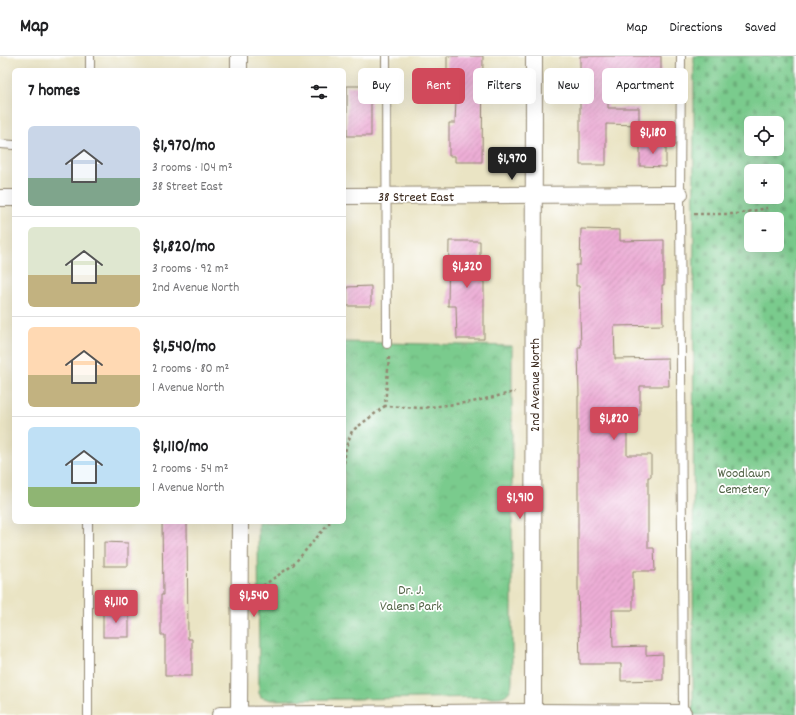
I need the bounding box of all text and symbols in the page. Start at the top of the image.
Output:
text: Map [20,14,49,41]
text: Map [626,18,648,38]
text: Directions [670,18,723,38]
text: Saved [745,18,776,38]
chip: Buy [358,68,404,104]
chip: Rent [412,68,465,104]
chip: Filters [473,68,536,104]
chip: New [544,68,594,104]
chip: Apartment [602,68,688,104]
text: 7 homes [28,80,80,104]
icon: filters [308,81,330,103]
map controls [744,116,784,252]
button: locate [744,116,784,156]
pin: $1,180 [620,121,686,155]
text: $1,180 [639,124,667,143]
text: $1,970/mo [152,135,215,159]
icon: home [60,142,108,190]
pin: $1,970 [479,147,545,181]
text: $1,970 [497,150,527,169]
text: 3 rooms · 104 m² [152,159,232,178]
button: + [744,164,784,204]
text: 38 Street East [152,178,223,197]
street label: 38 Street East [378,188,454,208]
button: − [744,212,784,252]
text: $1,820/mo [152,236,215,260]
icon: home [60,243,108,291]
pin: $1,320 [434,255,500,289]
text: $1,320 [452,258,482,277]
text: 3 rooms · 92 m² [152,260,229,279]
text: 2nd Avenue North [152,279,239,298]
text: $1,540/mo [152,336,216,360]
street label: 2nd Avenue North [526,338,546,432]
icon: home [60,343,108,391]
text: 2 rooms · 80 m² [152,360,229,379]
text: 1 Avenue North [152,379,224,398]
pin: $1,820 [581,407,647,441]
text: $1,820 [599,410,629,429]
text: $1,110/mo [152,436,208,460]
icon: home [60,443,108,491]
text: 2 rooms · 54 m² [152,460,228,479]
park label: Woodlawn Cemetery [718,464,770,500]
text: 1 Avenue North [152,479,224,498]
pin: $1,910 [487,486,553,520]
text: $1,910 [506,489,534,508]
park label: Dr. J. Valens Park [380,581,442,617]
pin: $1,540 [221,584,287,618]
text: $1,540 [239,587,269,606]
pin: $1,110 [83,590,149,624]
text: $1,110 [104,593,128,612]

